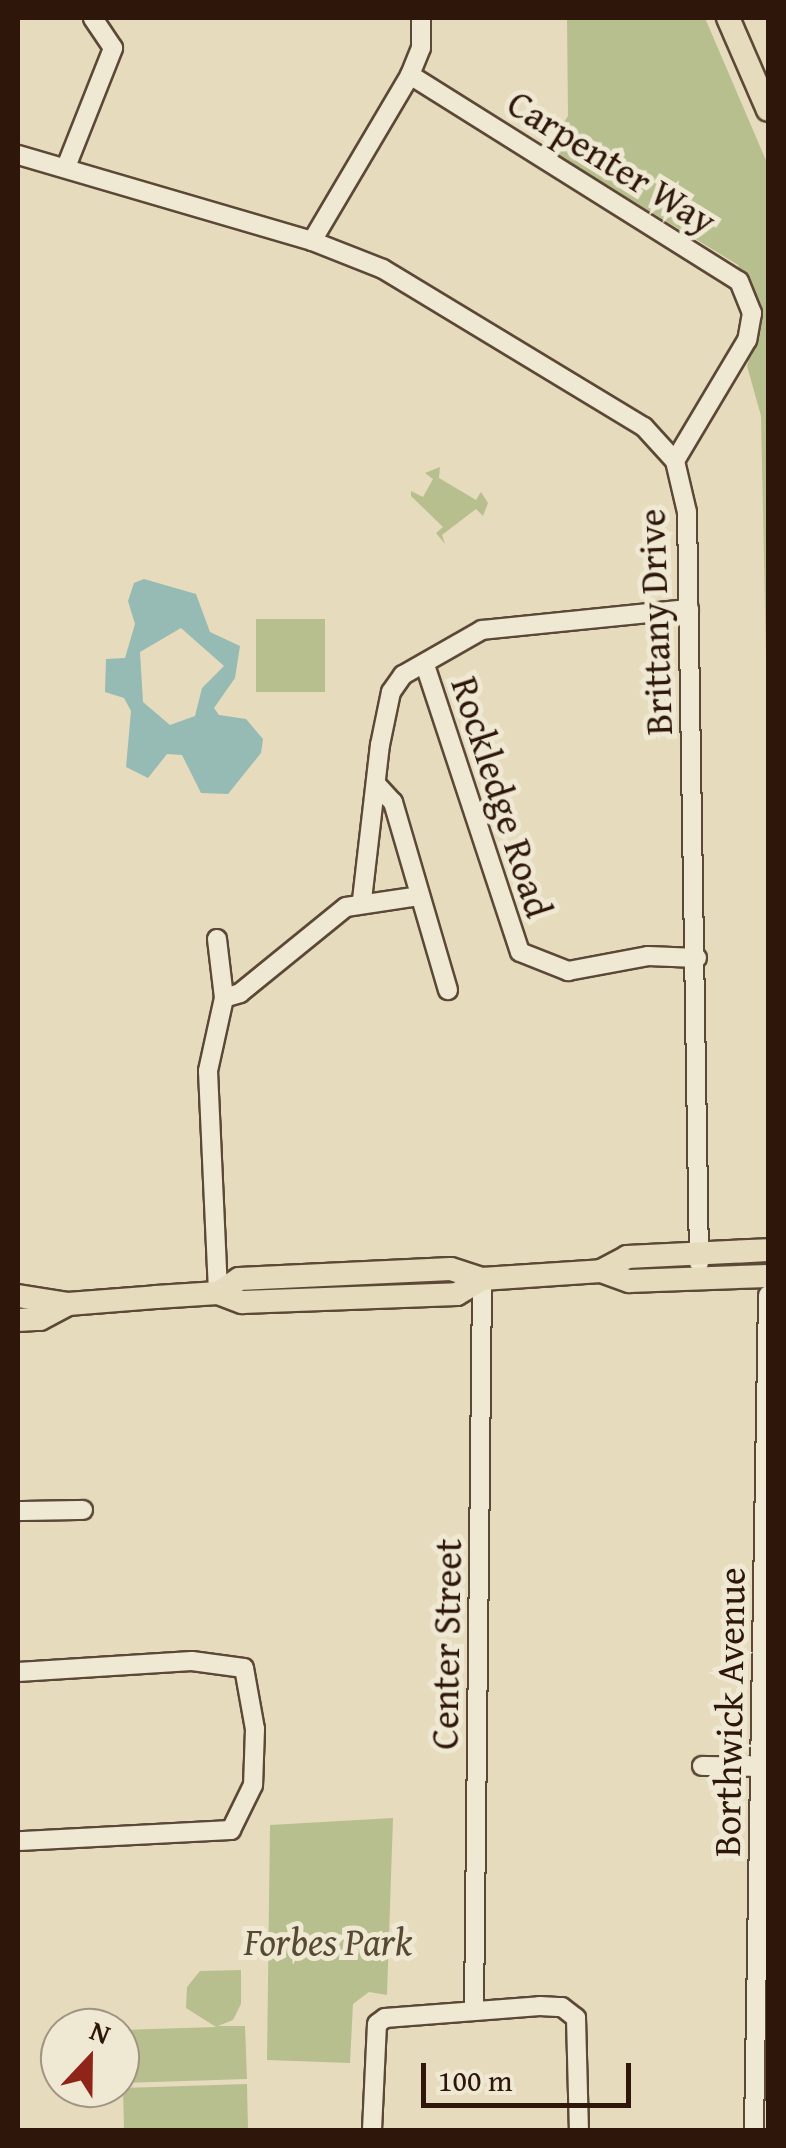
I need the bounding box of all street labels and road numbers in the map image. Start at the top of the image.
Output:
street label: Carpenter Way [499,80,725,244]
street label: Brittany Drive [628,508,682,736]
street label: Rockledge Road [442,671,562,923]
street label: Center Street [421,1538,471,1750]
street label: Borthwick Avenue [704,1567,754,1857]

